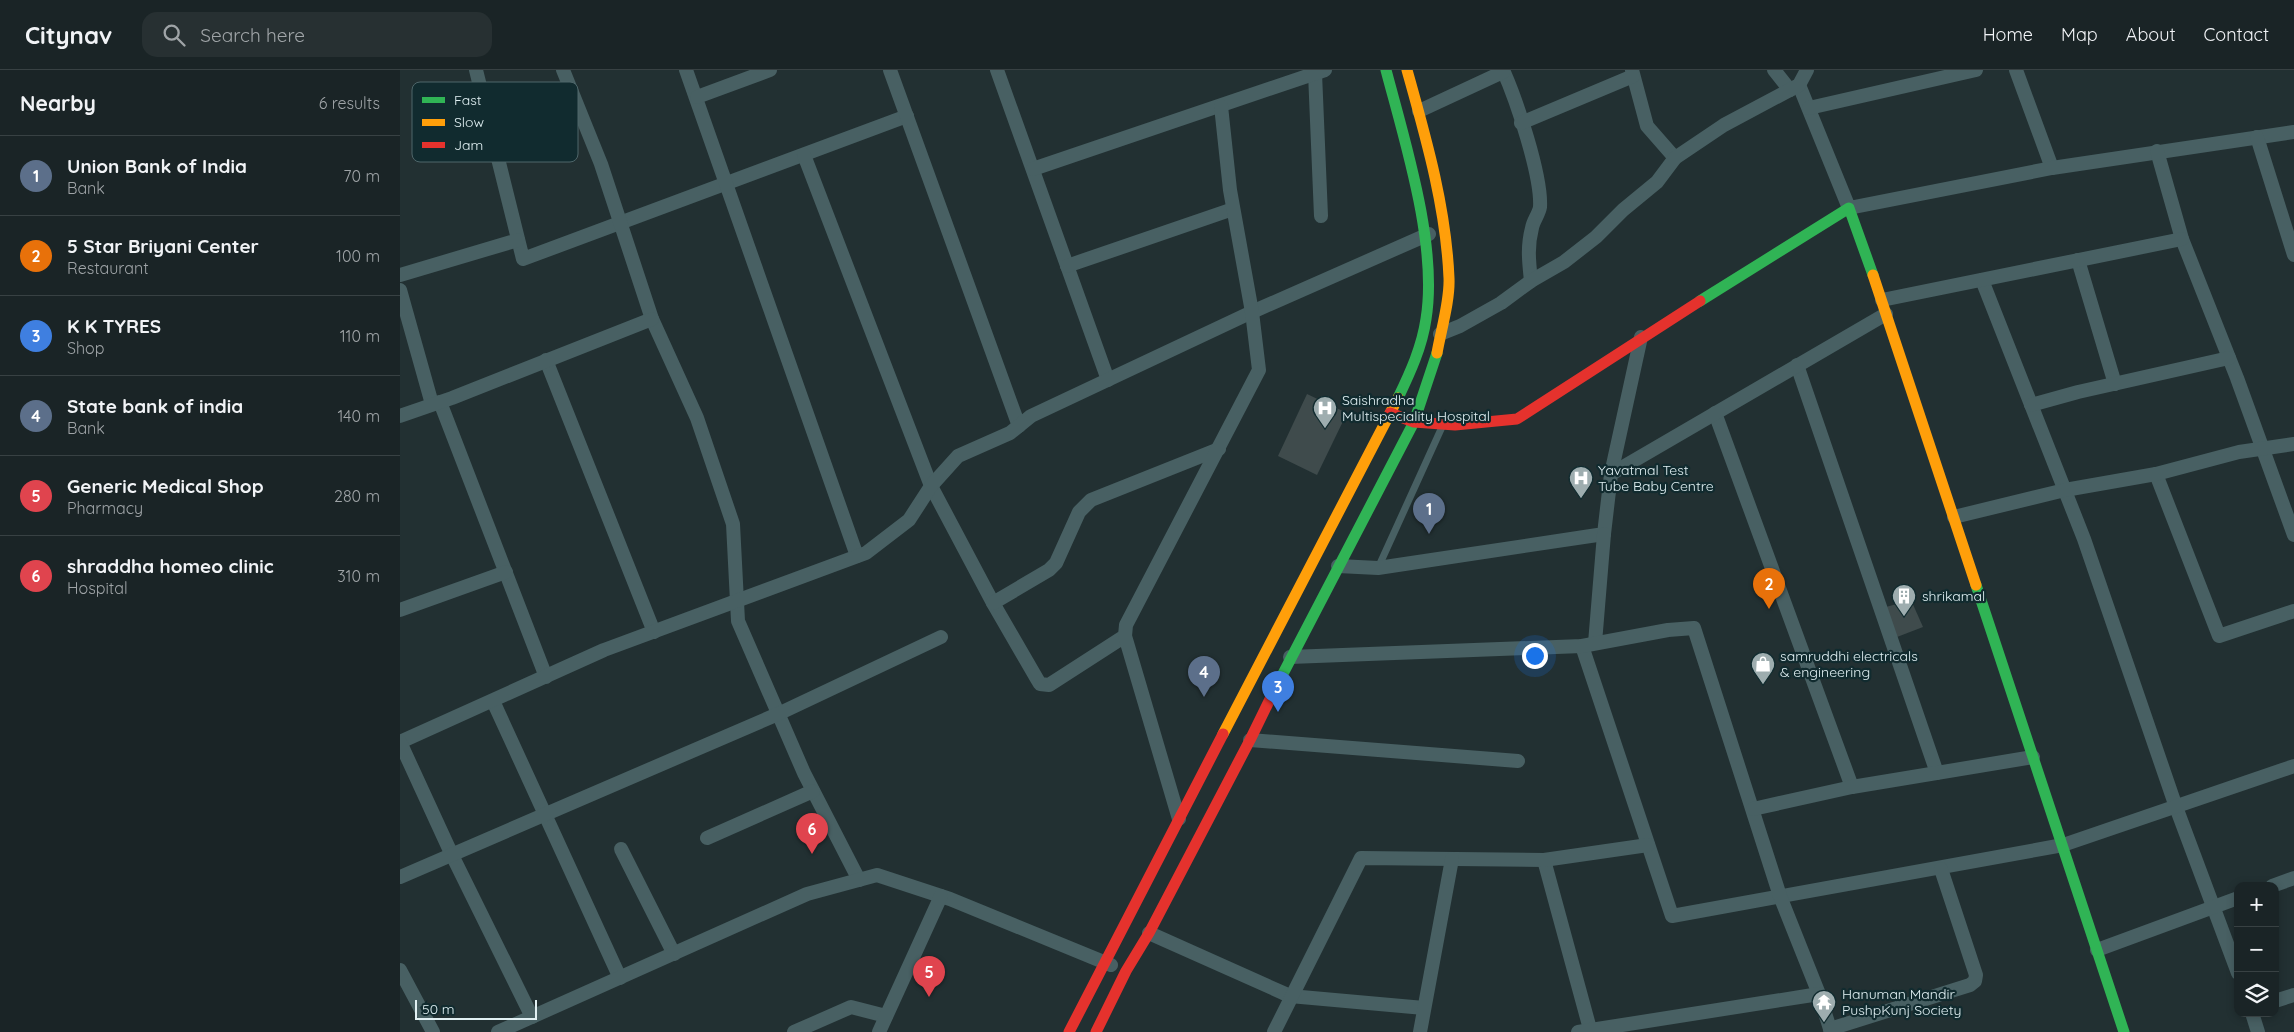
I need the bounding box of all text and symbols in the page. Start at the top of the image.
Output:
search box [142,12,492,57]
text: Citynav [25,20,112,50]
icon: search [160,21,188,49]
text: Search here [200,23,305,47]
text: Home [1983,23,2033,46]
text: Map [2061,23,2098,46]
text: About [2126,23,2176,46]
text: Contact [2204,23,2269,46]
legend [412,82,578,162]
text: Nearby [20,90,96,116]
text: Fast [454,91,482,109]
text: 6 results [319,93,380,113]
text: Slow [454,113,484,131]
text: Jam [454,136,483,154]
text: Union Bank of India [67,154,247,178]
text: 1 [33,166,39,186]
text: 70 m [343,166,380,186]
text: Bank [67,178,105,198]
text: 5 Star Briyani Center [67,234,259,258]
text: 2 [31,246,41,266]
text: 100 m [336,246,380,266]
text: Restaurant [67,258,149,278]
text: K K TYRES [67,314,161,338]
text: 3 [32,326,40,346]
text: 110 m [340,326,380,346]
text: Shop [67,338,104,358]
place label: Saishradha Multispeciality Hospital [1342,391,1490,425]
text: State bank of india [67,394,243,418]
hospital icon: Saishradha Multispeciality Hospital [1312,395,1338,429]
text: 4 [31,406,41,426]
text: 140 m [337,406,380,426]
text: Bank [67,418,105,438]
place label: Yavatmal Test Tube Baby Centre [1598,461,1714,495]
hospital icon: Yavatmal Test Tube Baby Centre [1568,465,1594,499]
text: Generic Medical Shop [67,474,264,498]
text: 5 [31,486,41,506]
text: 280 m [334,486,380,506]
pin: 1 [1413,493,1445,534]
text: Pharmacy [67,498,143,518]
text: shraddha homeo clinic [67,554,274,578]
text: 6 [32,566,40,586]
text: 310 m [337,566,380,586]
pin: 2 [1753,568,1785,609]
text: Hospital [67,578,128,598]
building icon: shrikamal [1891,583,1917,617]
place label: shrikamal [1922,587,1985,605]
your location [1522,643,1548,669]
place label: samruddhi electricals & engineering [1780,647,1918,681]
shop icon: samruddhi electricals & engineering [1750,651,1776,685]
pin: 4 [1188,656,1220,697]
pin: 3 [1262,671,1294,712]
pin: 6 [796,813,828,854]
map controls [2234,882,2279,1017]
button: + [2234,882,2279,927]
button: − [2234,927,2279,972]
pin: 5 [913,956,945,997]
button: layers [2234,972,2279,1017]
place label: Hanuman Mandir PushpKunj Society [1842,985,1961,1019]
temple icon: Hanuman Mandir PushpKunj Society [1811,989,1837,1023]
scale bar [415,997,538,1020]
text: 50 m [422,1000,455,1018]

